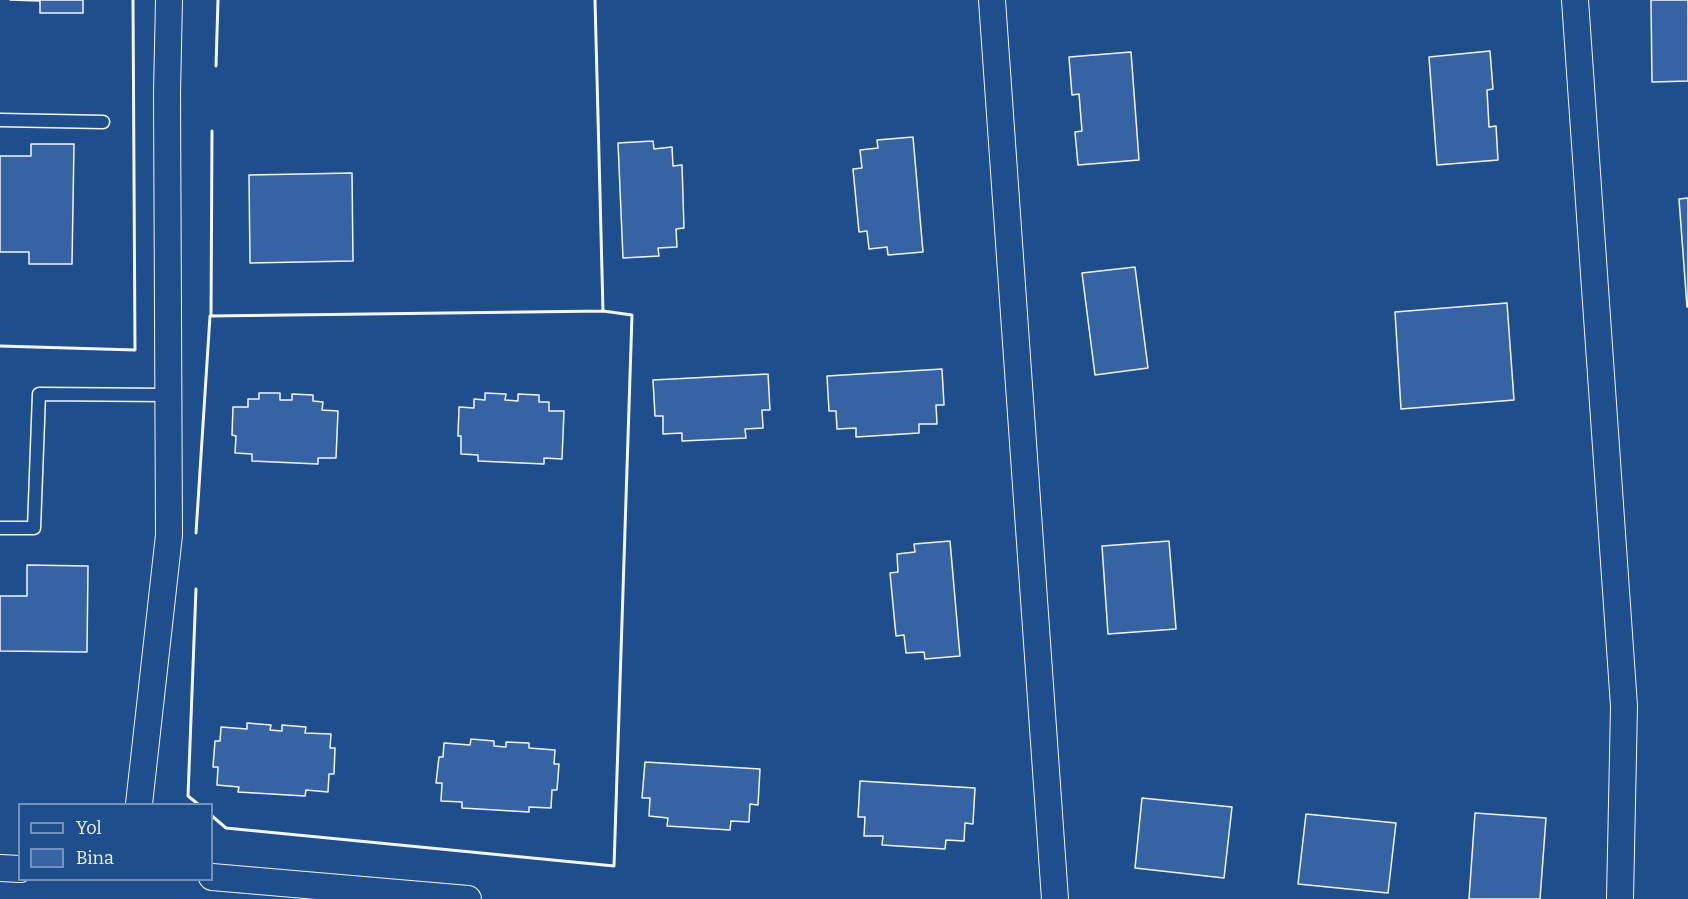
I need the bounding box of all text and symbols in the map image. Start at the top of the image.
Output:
legend [18,803,213,881]
text: Yol [76,817,102,839]
text: Bina [76,847,114,869]

